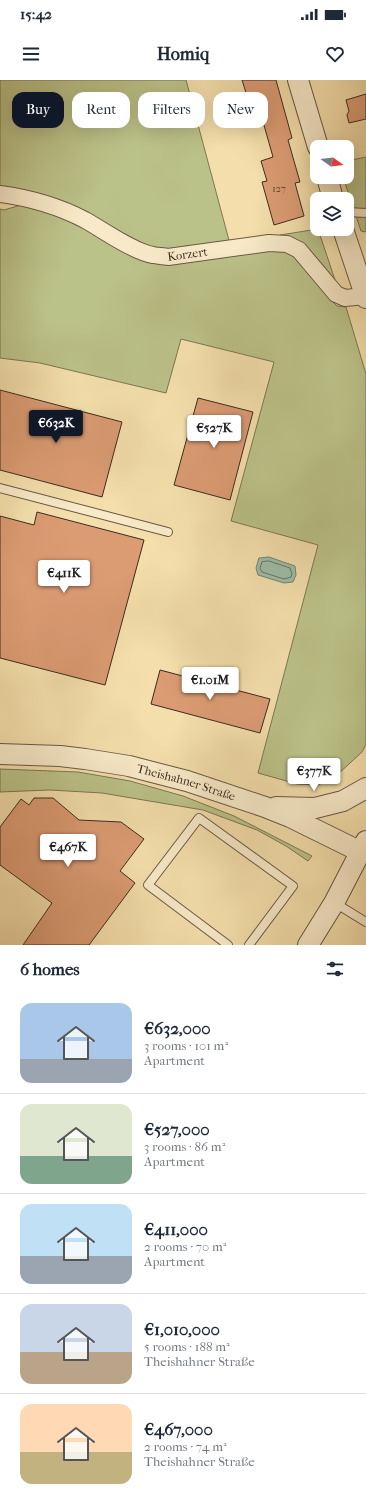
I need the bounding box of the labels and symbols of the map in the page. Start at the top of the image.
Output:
north arrow [310,140,354,184]
house number: 127 [272,183,286,195]
street label: Korzert [167,244,209,264]
pin: €632K [28,410,84,444]
pin: €527K [186,415,242,449]
pin: €411K [36,560,92,594]
pin: €1.01M [177,667,243,701]
pin: €377K [286,758,342,792]
street label: Theishahner Straße [135,761,237,804]
pin: €467K [40,834,96,868]

